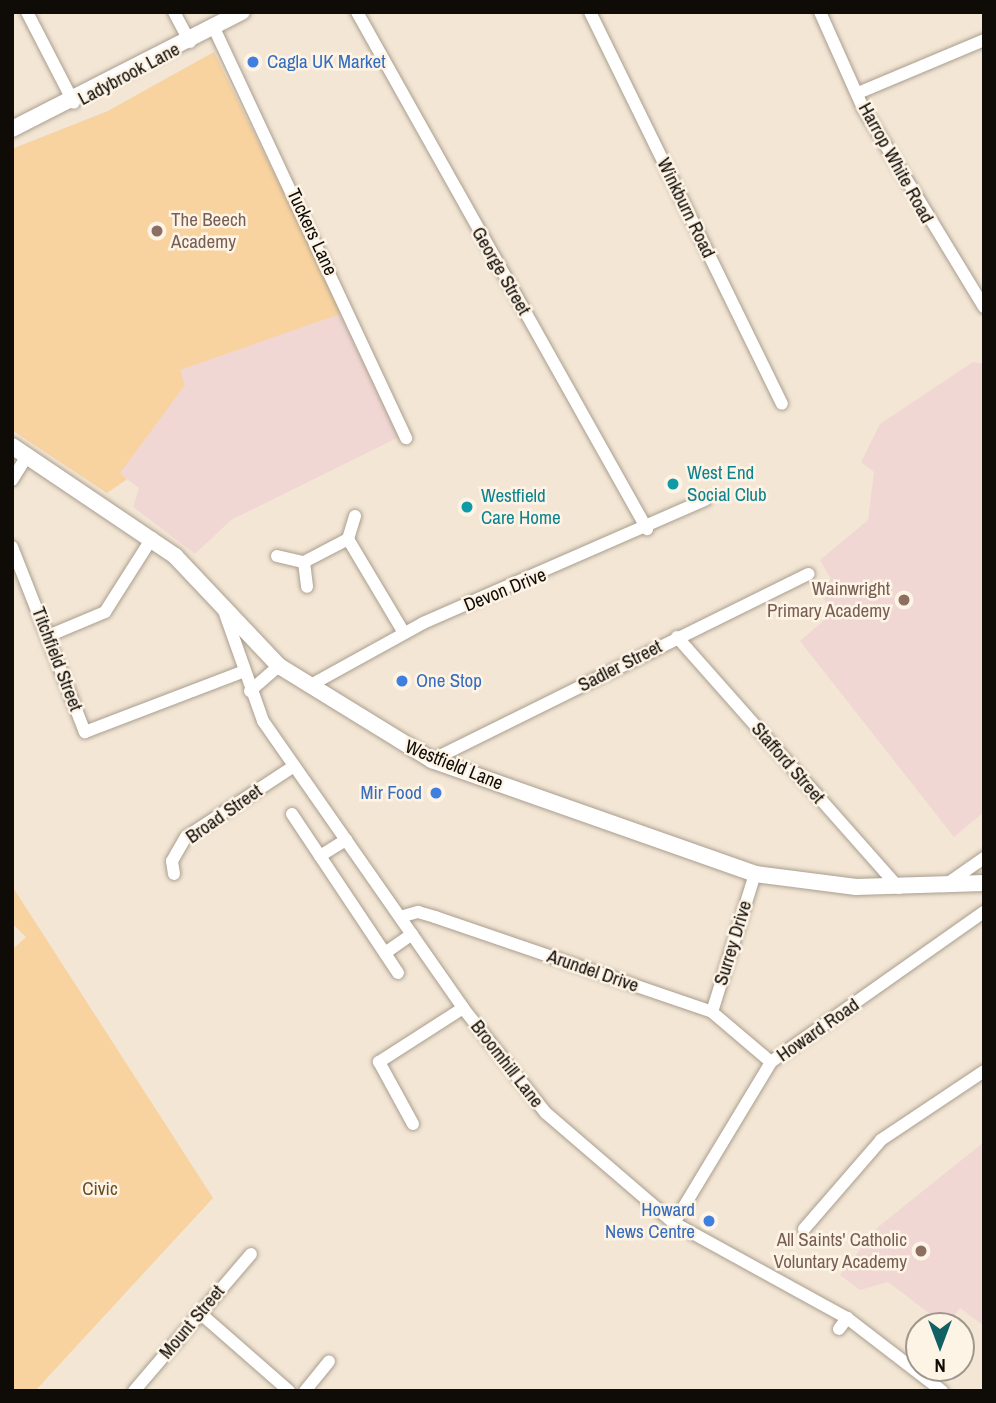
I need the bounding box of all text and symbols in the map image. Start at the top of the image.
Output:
street label: Ladybrook Lane [74,38,184,110]
place label: Cagla UK Market [267,51,386,73]
marker: Cagla UK Market [245,54,261,70]
street label: Harrop White Road [853,99,939,227]
street label: Winkburn Road [652,154,720,262]
street label: Tuckers Lane [282,185,342,279]
place label: The Beech Academy [171,209,246,253]
marker: The Beech Academy [149,223,165,239]
street label: George Street [467,223,535,319]
place label: West End Social Club [687,462,767,506]
marker: West End Social Club [665,476,681,492]
place label: Westfield Care Home [481,485,561,529]
marker: Westfield Care Home [459,499,475,515]
street label: Devon Drive [461,563,549,617]
place label: Wainwright Primary Academy [766,578,890,622]
marker: Wainwright Primary Academy [896,592,912,608]
street label: Titchfield Street [27,604,87,714]
street label: Sadler Street [574,635,666,697]
place label: One Stop [416,670,482,692]
marker: One Stop [394,673,410,689]
street label: Stafford Street [747,718,829,808]
street label: Westfield Lane [402,735,506,795]
street label: Broad Street [182,780,266,848]
place label: Mir Food [360,782,422,804]
marker: Mir Food [428,785,444,801]
street label: Surrey Drive [709,898,757,988]
street label: Arundel Drive [544,945,642,997]
street label: Howard Road [772,993,864,1067]
street label: Broomhill Lane [466,1016,548,1112]
park label: Civic [82,1178,118,1200]
place label: Howard News Centre [605,1199,695,1243]
marker: Howard News Centre [701,1213,717,1229]
place label: All Saints' Catholic Voluntary Academy [773,1229,907,1273]
marker: All Saints' Catholic Voluntary Academy [913,1243,929,1259]
street label: Mount Street [155,1281,229,1363]
north arrow [905,1312,975,1382]
text: N [934,1353,946,1379]

